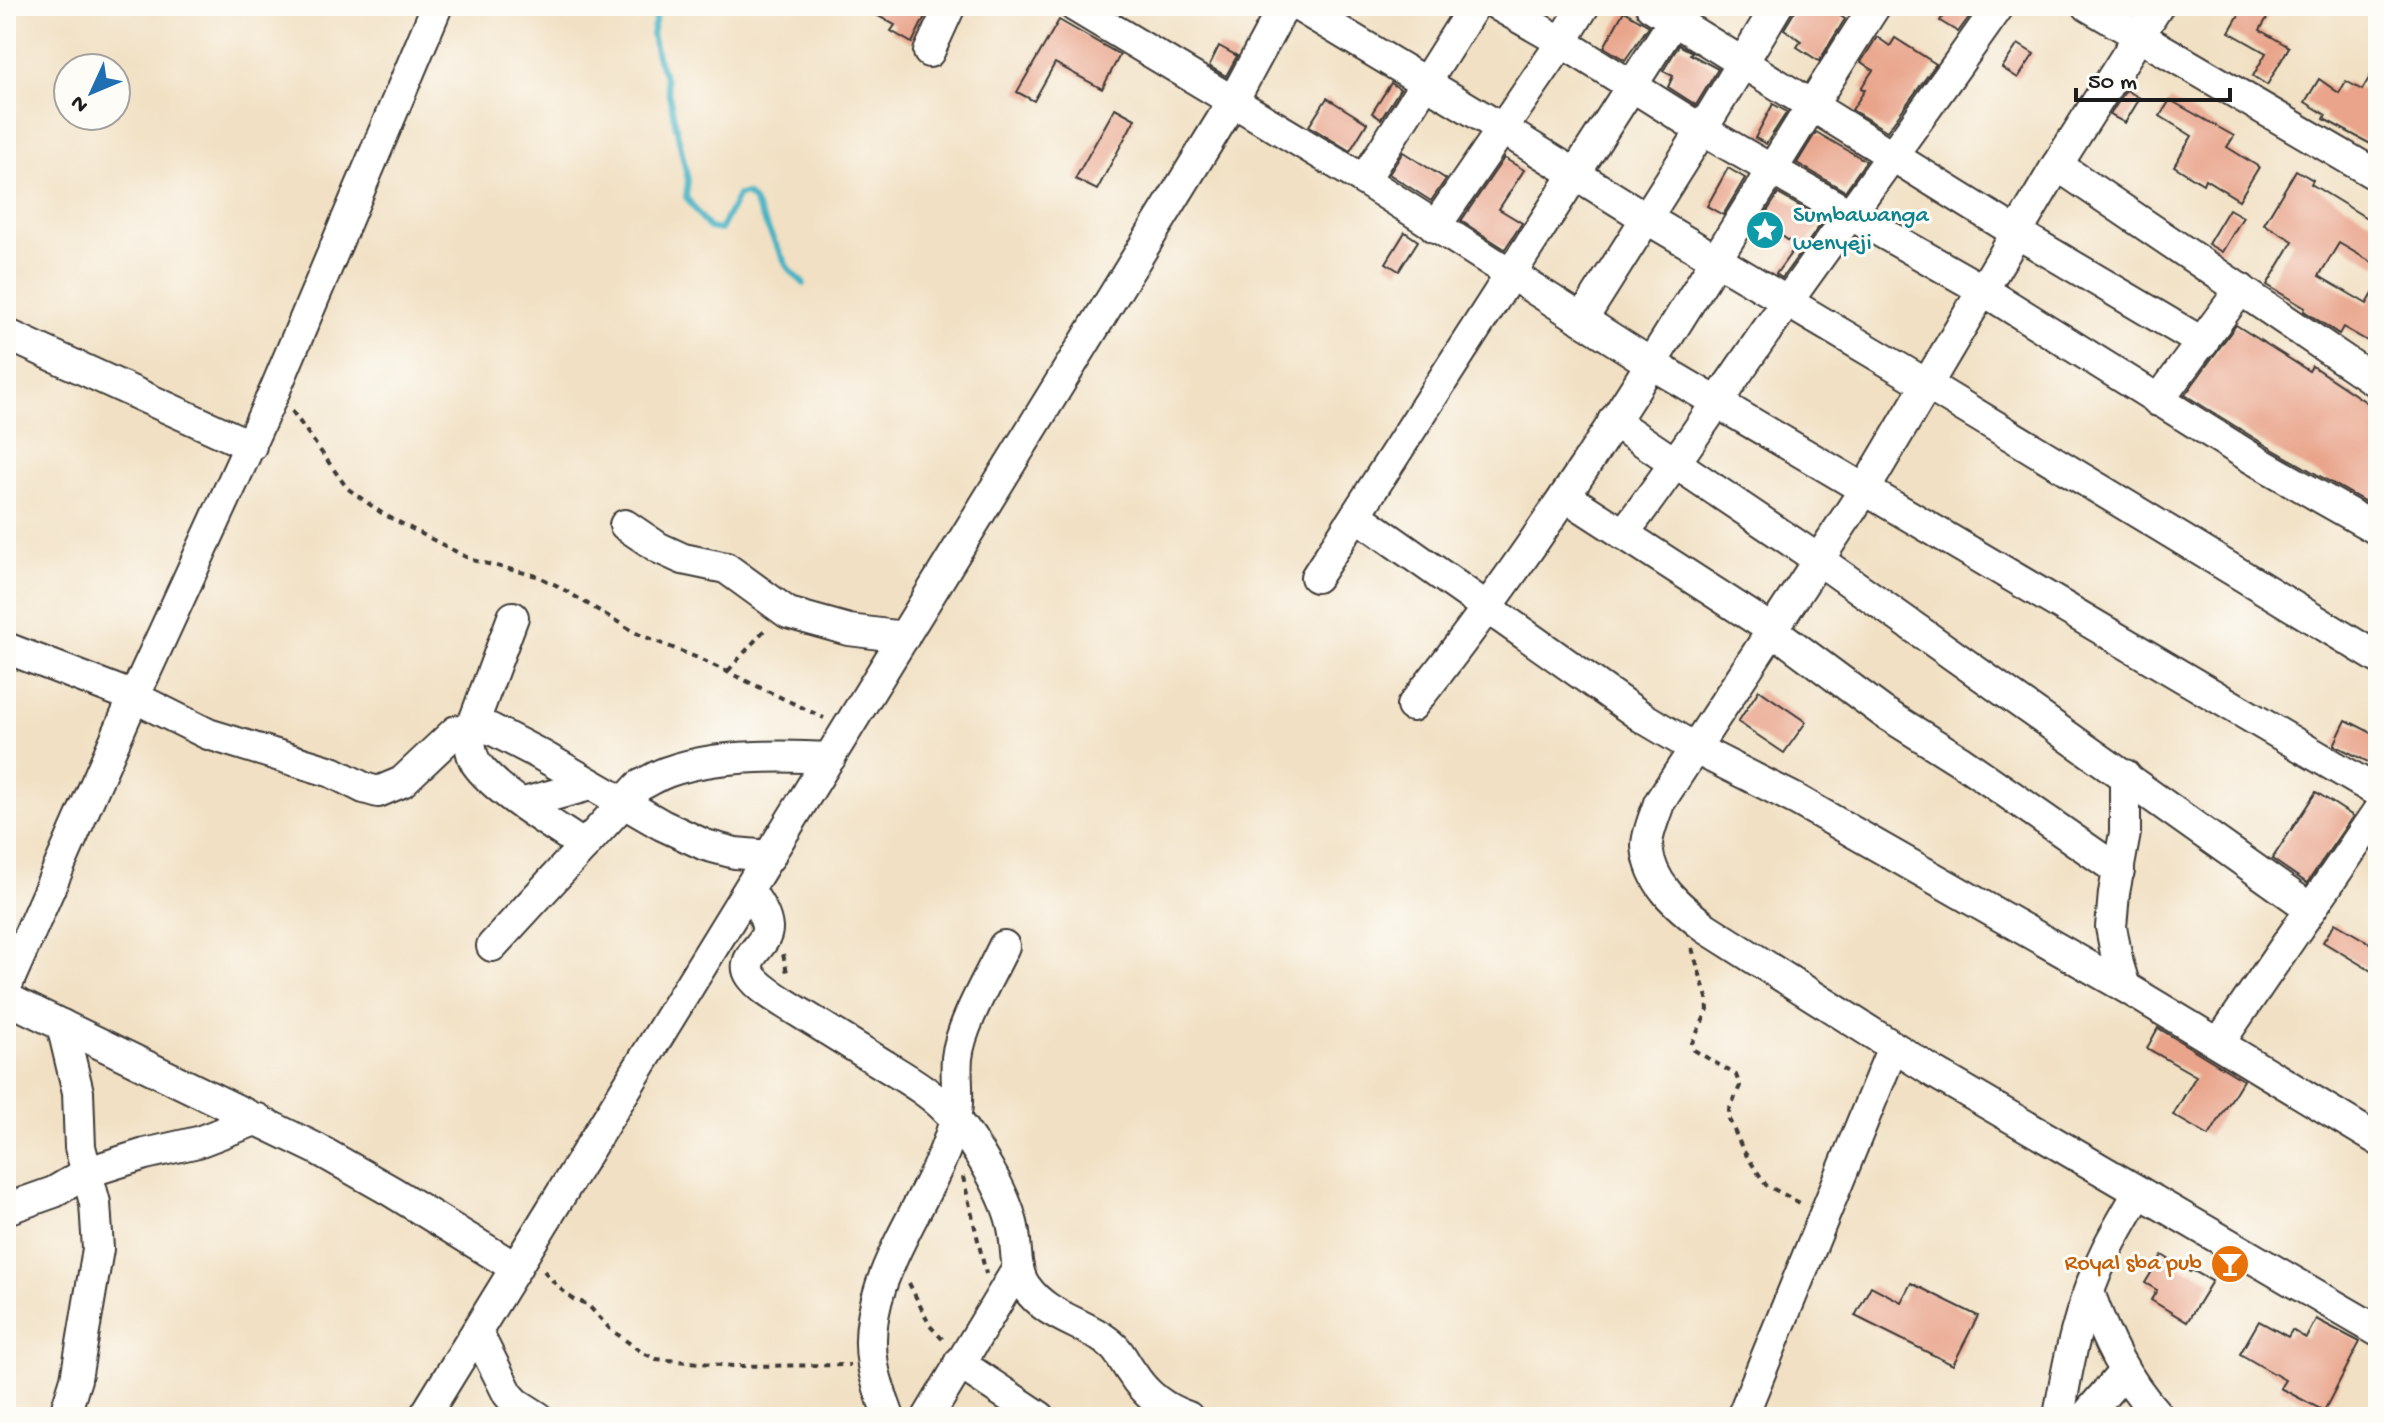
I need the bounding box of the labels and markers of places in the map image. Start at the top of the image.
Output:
place label: Sumbawanga wenyeji [1793,202,1929,259]
place icon: Sumbawanga wenyeji [1744,209,1786,251]
bar icon: Royal sba pub [2209,1243,2251,1285]
place label: Royal sba pub [2065,1250,2202,1279]

